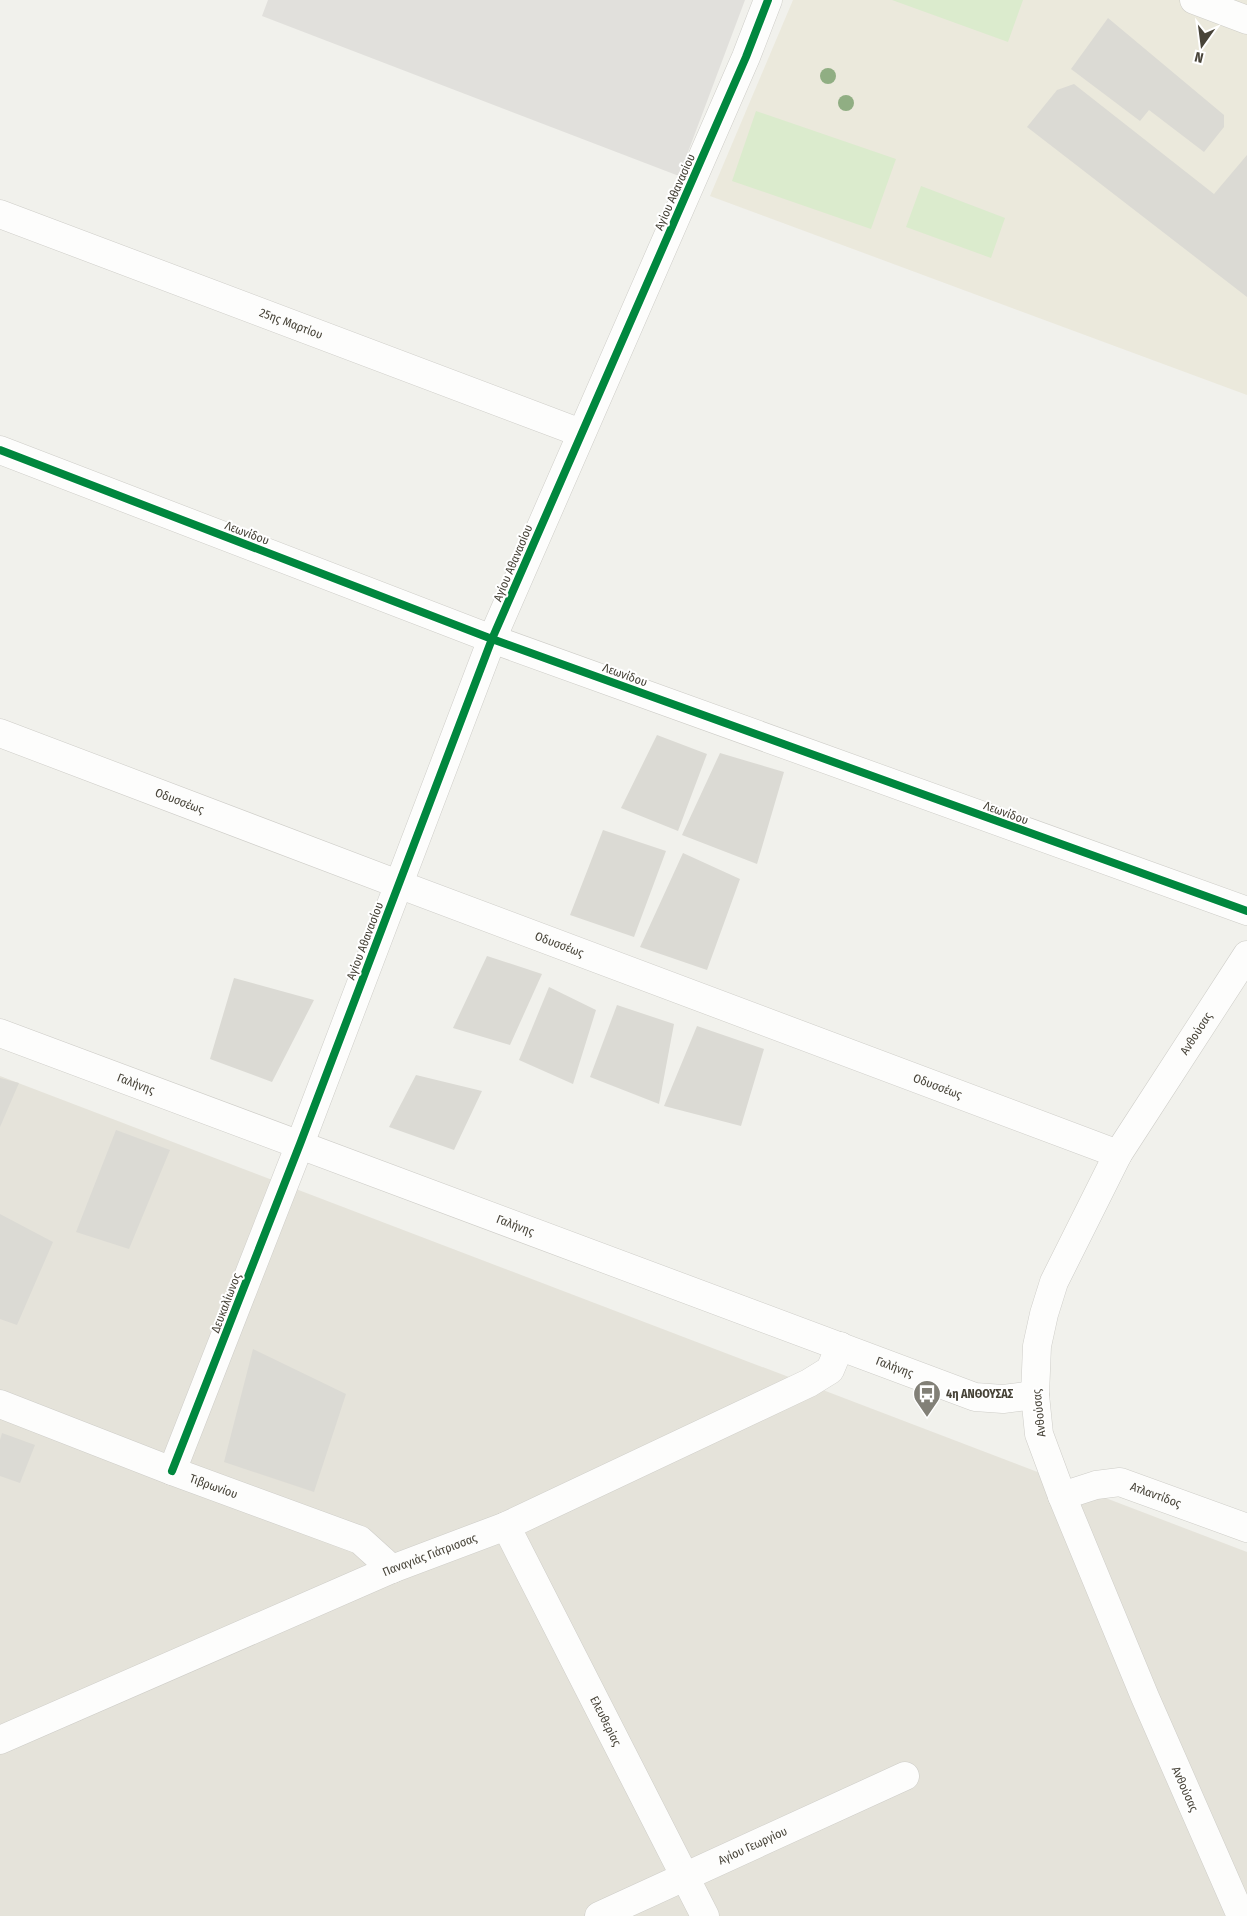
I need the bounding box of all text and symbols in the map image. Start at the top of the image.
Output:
north arrow [1177,20,1227,70]
text: N [1193,48,1205,66]
street label: Αγίου Αθανασίου [652,152,698,232]
street label: 25ης Μαρτίου [257,305,325,342]
street label: Λεωνίδου [223,518,271,548]
street label: Αγίου Αθανασίου [490,522,536,604]
street label: Λεωνίδου [601,660,649,690]
street label: Οδυσσέως [153,786,206,817]
street label: Λεωνίδου [982,798,1030,828]
street label: Αγίου Αθανασίου [344,900,386,982]
street label: Οδυσσέως [533,929,586,960]
street label: Ανθούσας [1177,1010,1215,1057]
street label: Γαλήνης [115,1070,157,1097]
street label: Οδυσσέως [911,1071,964,1102]
street label: Γαλήνης [495,1212,536,1239]
street label: Δευκαλίωνος [208,1271,244,1335]
street label: Γαλήνης [874,1354,915,1380]
bus stop icon: 4η ΑΝΘΟΥΣΑΣ [912,1379,942,1418]
place label: 4η ΑΝΘΟΥΣΑΣ [946,1387,1014,1401]
street label: Ανθούσας [1030,1388,1048,1438]
street label: Τιβρωνίου [188,1471,240,1501]
street label: Ατλαντίδος [1128,1479,1183,1511]
street label: Παναγιάς Γιάτρισσας [380,1531,479,1579]
street label: Ελευθερίας [587,1694,624,1748]
street label: Ανθούσας [1169,1764,1201,1814]
street label: Αγίου Γεωργίου [716,1824,789,1868]

